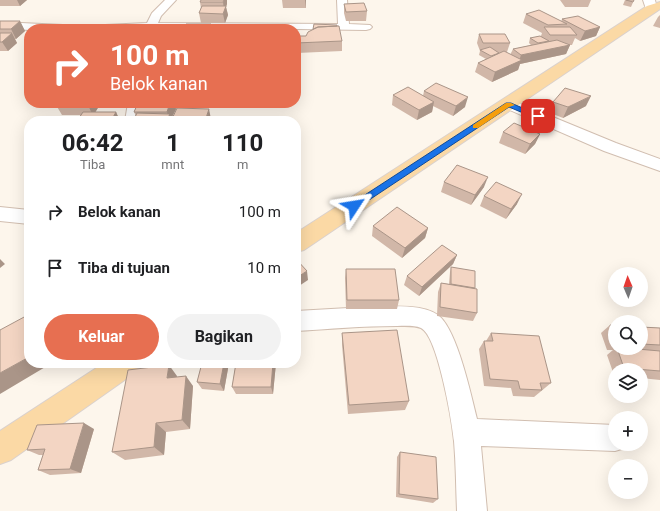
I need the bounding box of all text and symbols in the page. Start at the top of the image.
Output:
text: 100 m [110,39,189,72]
icon: right [44,40,96,92]
text: Belok kanan [110,73,208,94]
pin [521,99,555,133]
icon: arrive [527,105,549,127]
text: 06:42 [62,129,124,157]
text: 1 [166,129,180,157]
text: 110 [222,129,263,157]
text: Tiba [80,157,105,172]
text: mnt [161,157,184,172]
text: m [237,157,248,172]
position arrow [333,185,375,227]
icon: right [44,201,66,223]
text: Belok kanan [78,203,161,221]
text: 100 m [239,203,281,221]
icon: arrive [44,257,66,279]
text: Tiba di tujuan [78,259,170,277]
text: 10 m [247,259,281,277]
north arrow [608,267,648,307]
map controls [608,267,648,499]
button: Keluar [44,314,159,360]
button: Bagikan [167,314,281,360]
button: search [608,315,648,355]
button: layers [608,363,648,403]
button: + [608,411,648,451]
button: − [608,459,648,499]

